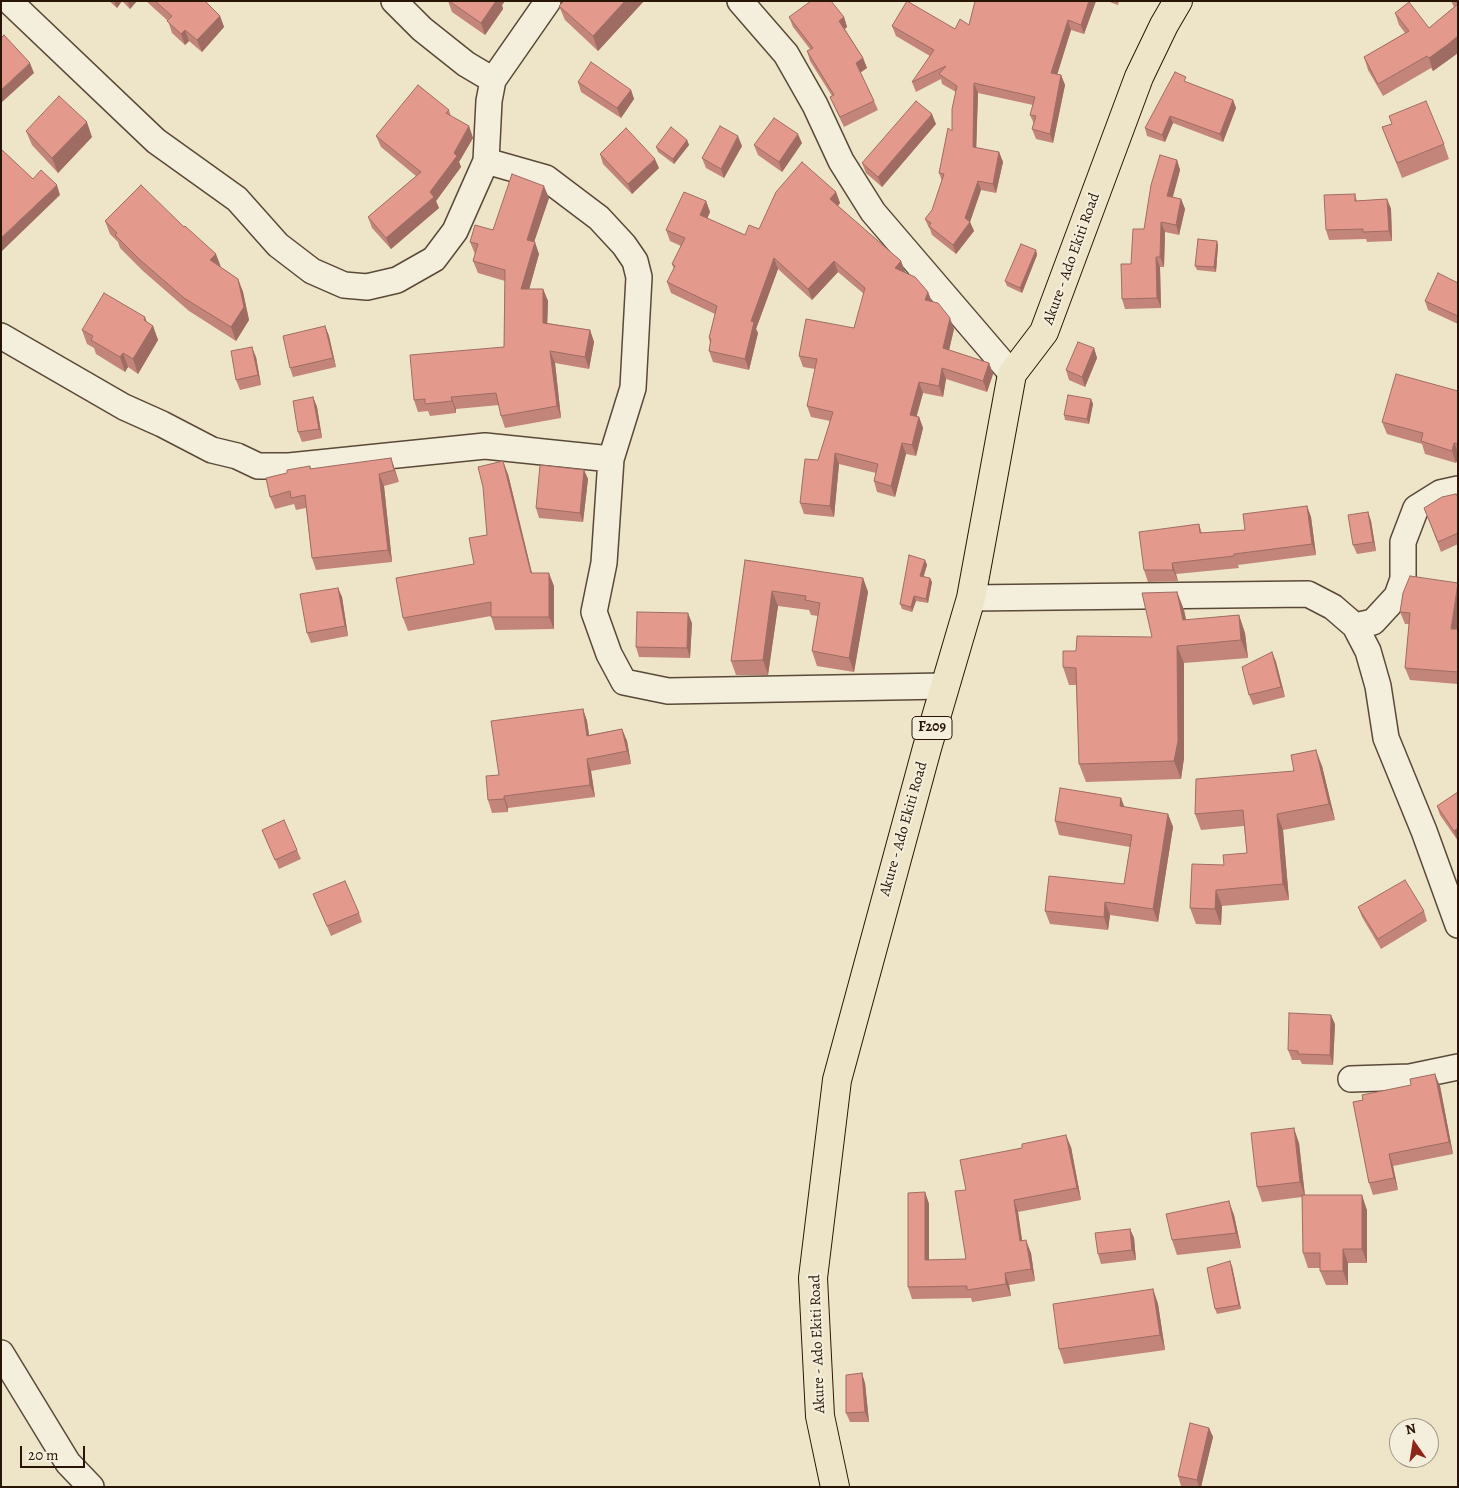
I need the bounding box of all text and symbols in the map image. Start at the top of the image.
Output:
street label: Akure - Ado Ekiti Road [1040,191,1104,327]
road number: F209 [912,716,952,740]
street label: Akure - Ado Ekiti Road [876,760,932,898]
street label: Akure - Ado Ekiti Road [807,1274,829,1414]
north arrow [1389,1418,1439,1468]
text: N [1404,1418,1418,1439]
scale bar [22,1436,88,1468]
text: 20 m [28,1445,59,1465]

